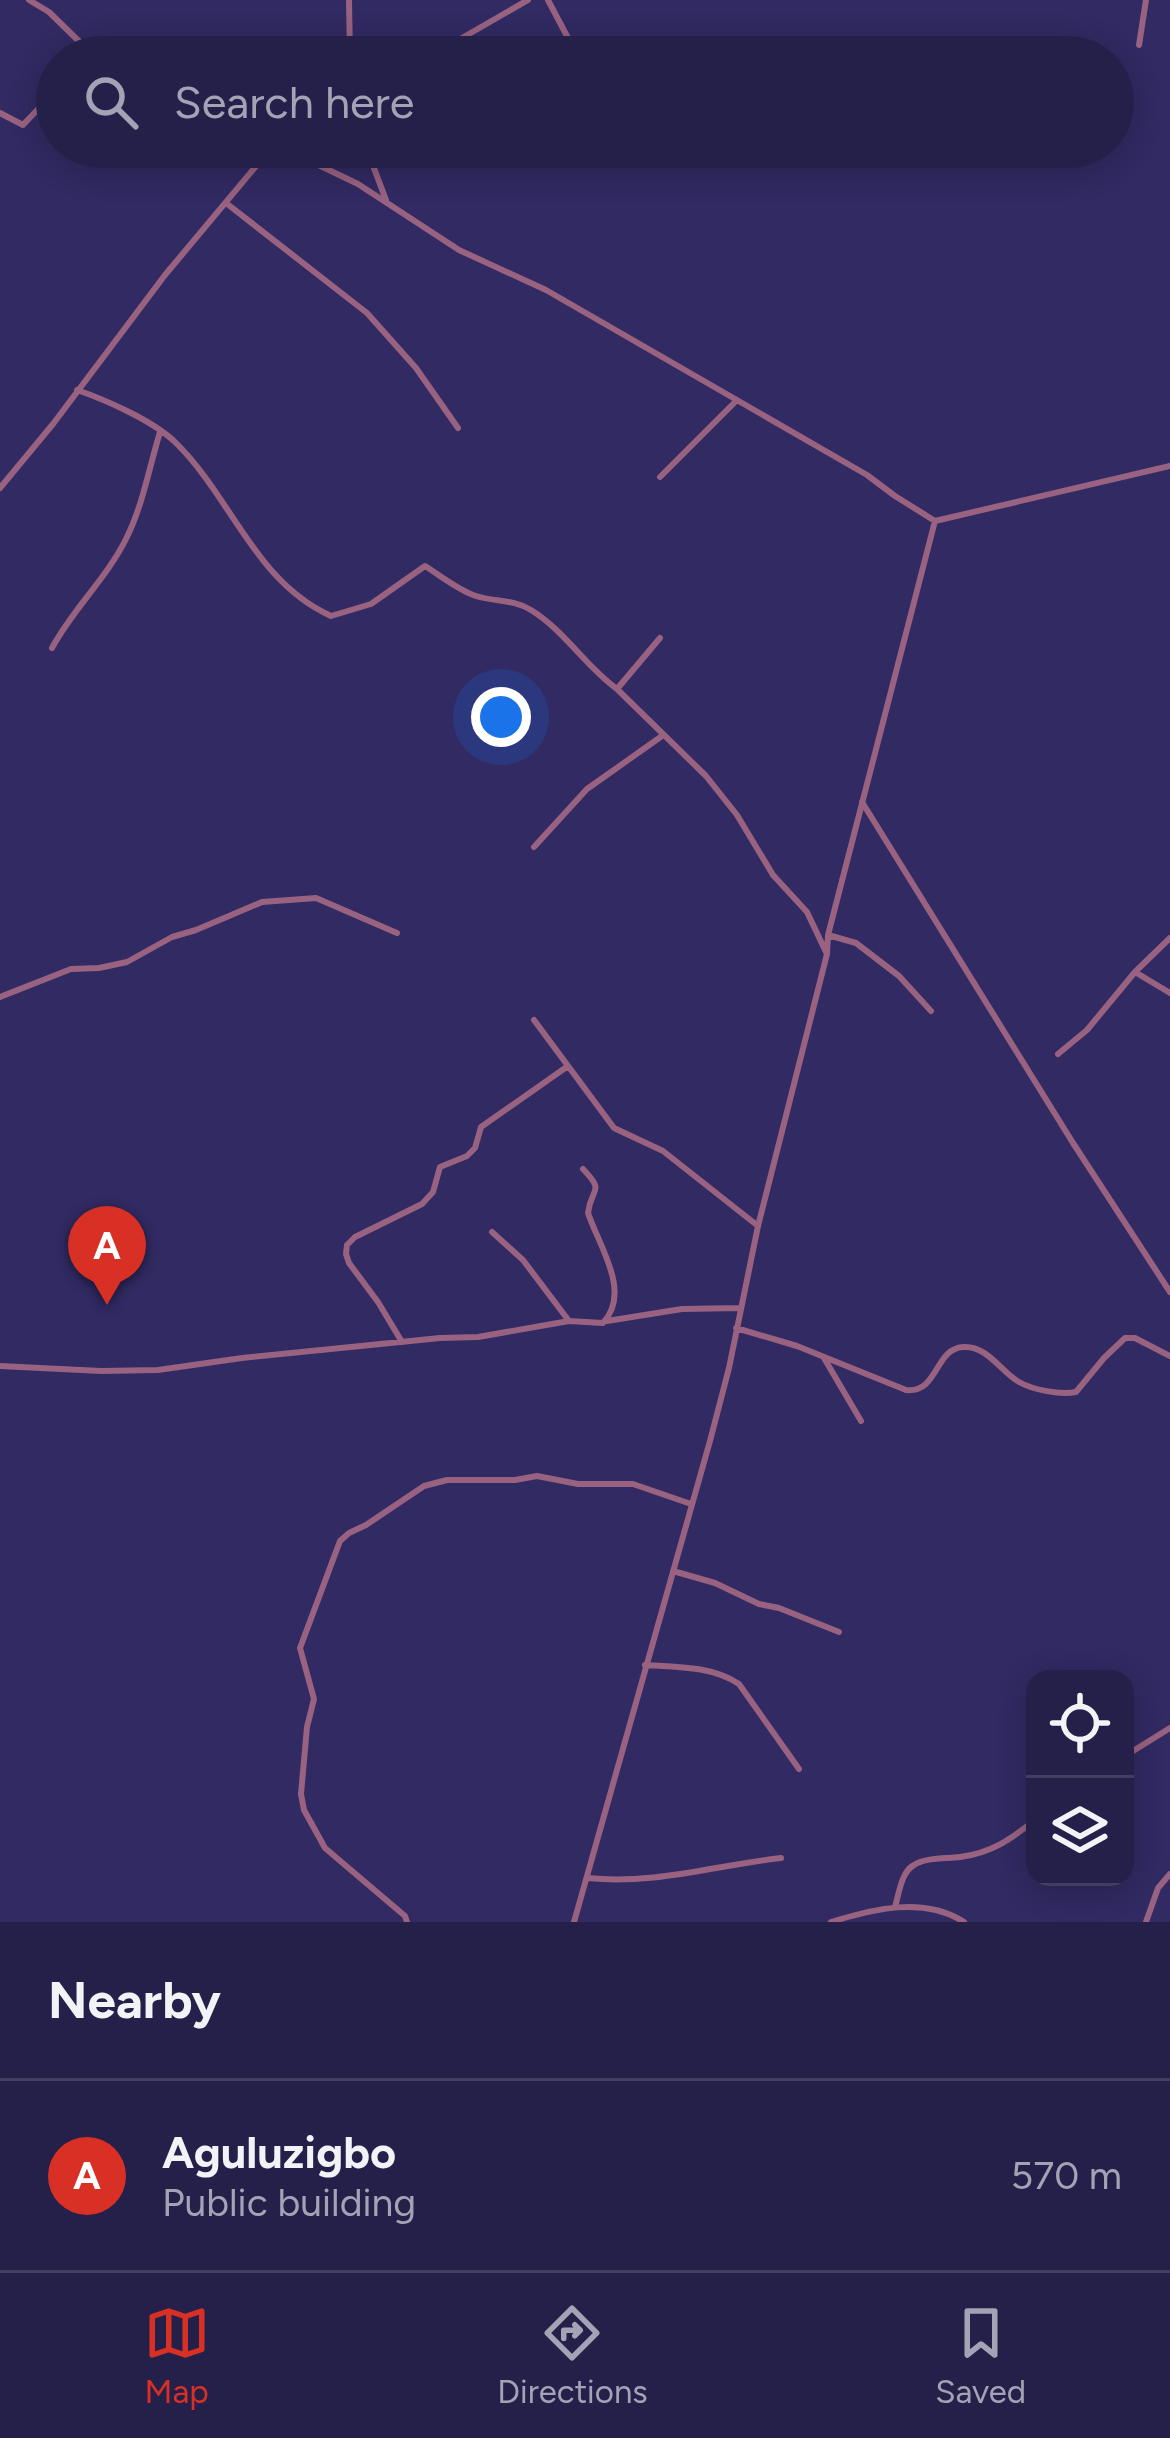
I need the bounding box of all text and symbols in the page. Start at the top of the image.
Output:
search box [36,36,1134,168]
icon: search [78,69,144,135]
text: Search here [174,75,414,129]
your location [471,687,531,747]
pin: A [68,1206,146,1305]
map controls [1026,1670,1134,1886]
button: locate [1026,1670,1134,1778]
button: layers [1026,1778,1134,1886]
text: Nearby [48,1970,221,2031]
text: Aguluzigbo [162,2125,396,2179]
text: A [73,2152,101,2199]
text: 570 m [1011,2152,1122,2199]
text: Public building [162,2179,416,2226]
tab: Map [144,2300,210,2411]
tab: Directions [497,2300,648,2411]
tab: Saved [935,2300,1026,2411]

